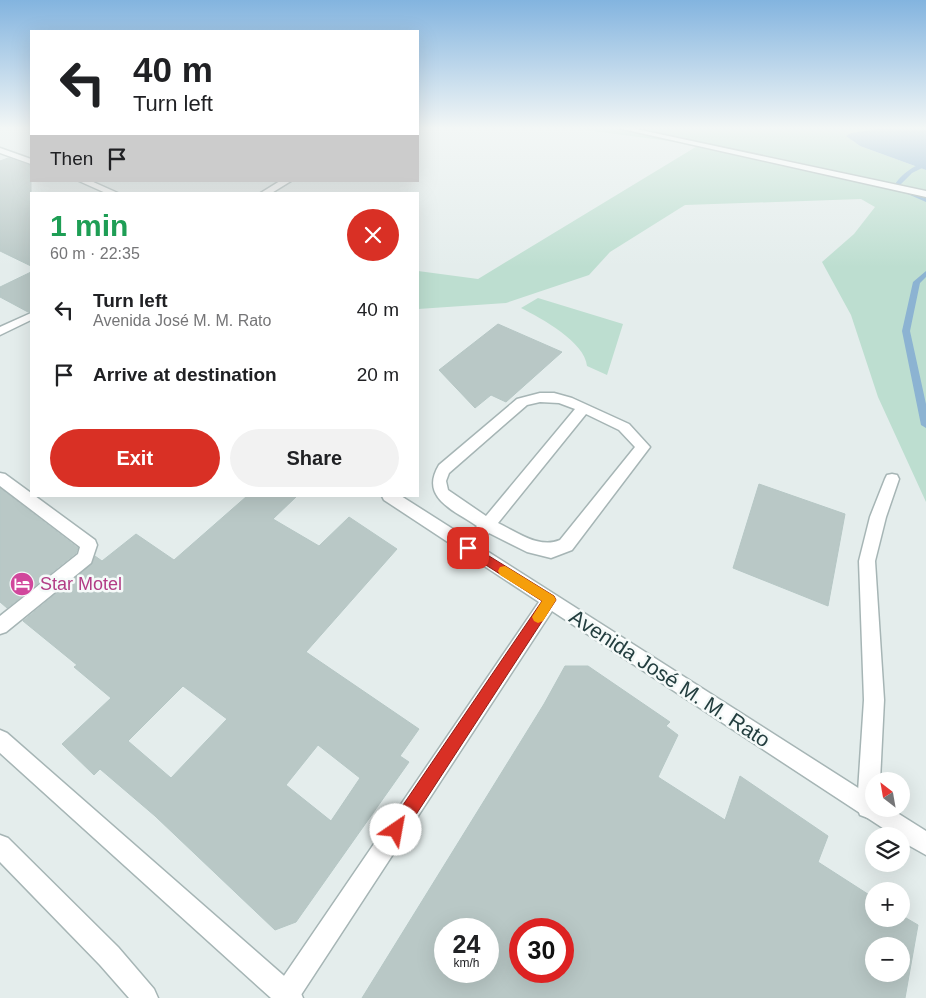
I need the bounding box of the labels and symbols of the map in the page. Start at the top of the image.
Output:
pin [447,527,489,569]
hotel icon: Star Motel [9,571,35,597]
place label: Star Motel [40,574,122,594]
street label: Avenida José M. M. Rato [566,605,774,751]
north arrow [865,772,910,818]
position arrow [369,803,421,855]
speed limit sign: 30 [509,918,574,983]

